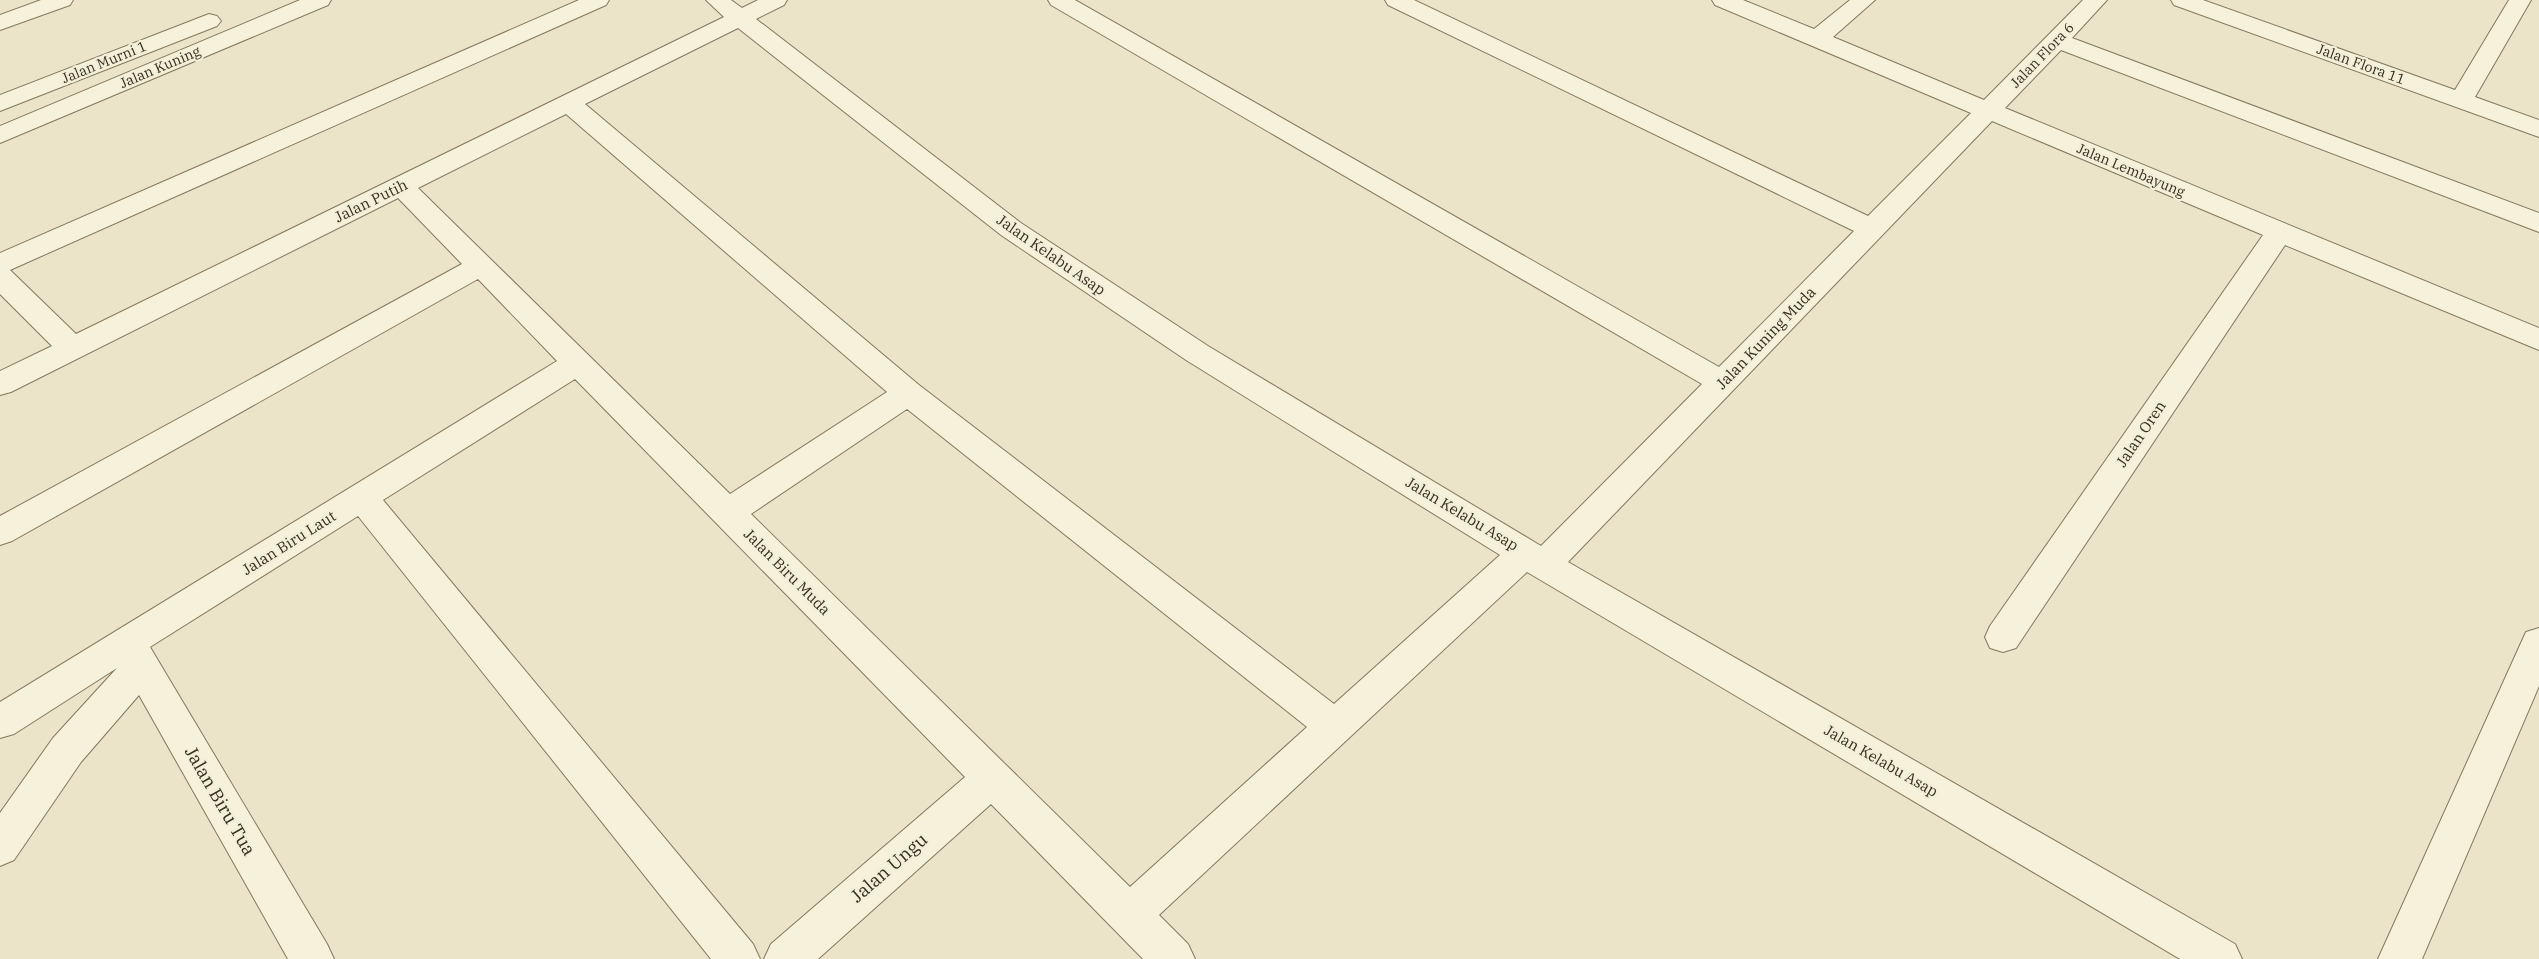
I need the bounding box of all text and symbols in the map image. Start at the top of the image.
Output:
street label: Jalan Flora 6 [2006,18,2078,92]
street label: Jalan Murni 1 [59,37,149,87]
street label: Jalan Flora 11 [2314,40,2408,88]
street label: Jalan Kuning [117,42,204,92]
street label: Jalan Lembayung [2074,139,2188,201]
street label: Jalan Putih [331,175,410,226]
street label: Jalan Kelabu Asap [993,210,1109,299]
street label: Jalan Kuning Muda [1712,282,1820,393]
street label: Jalan Oren [2112,397,2170,470]
street label: Jalan Kelabu Asap [1402,472,1522,555]
street label: Jalan Biru Laut [238,506,339,579]
street label: Jalan Biru Muda [740,524,835,619]
street label: Jalan Kelabu Asap [1821,720,1942,801]
street label: Jalan Biru Tua [180,742,261,860]
street label: Jalan Ungu [845,828,932,907]

